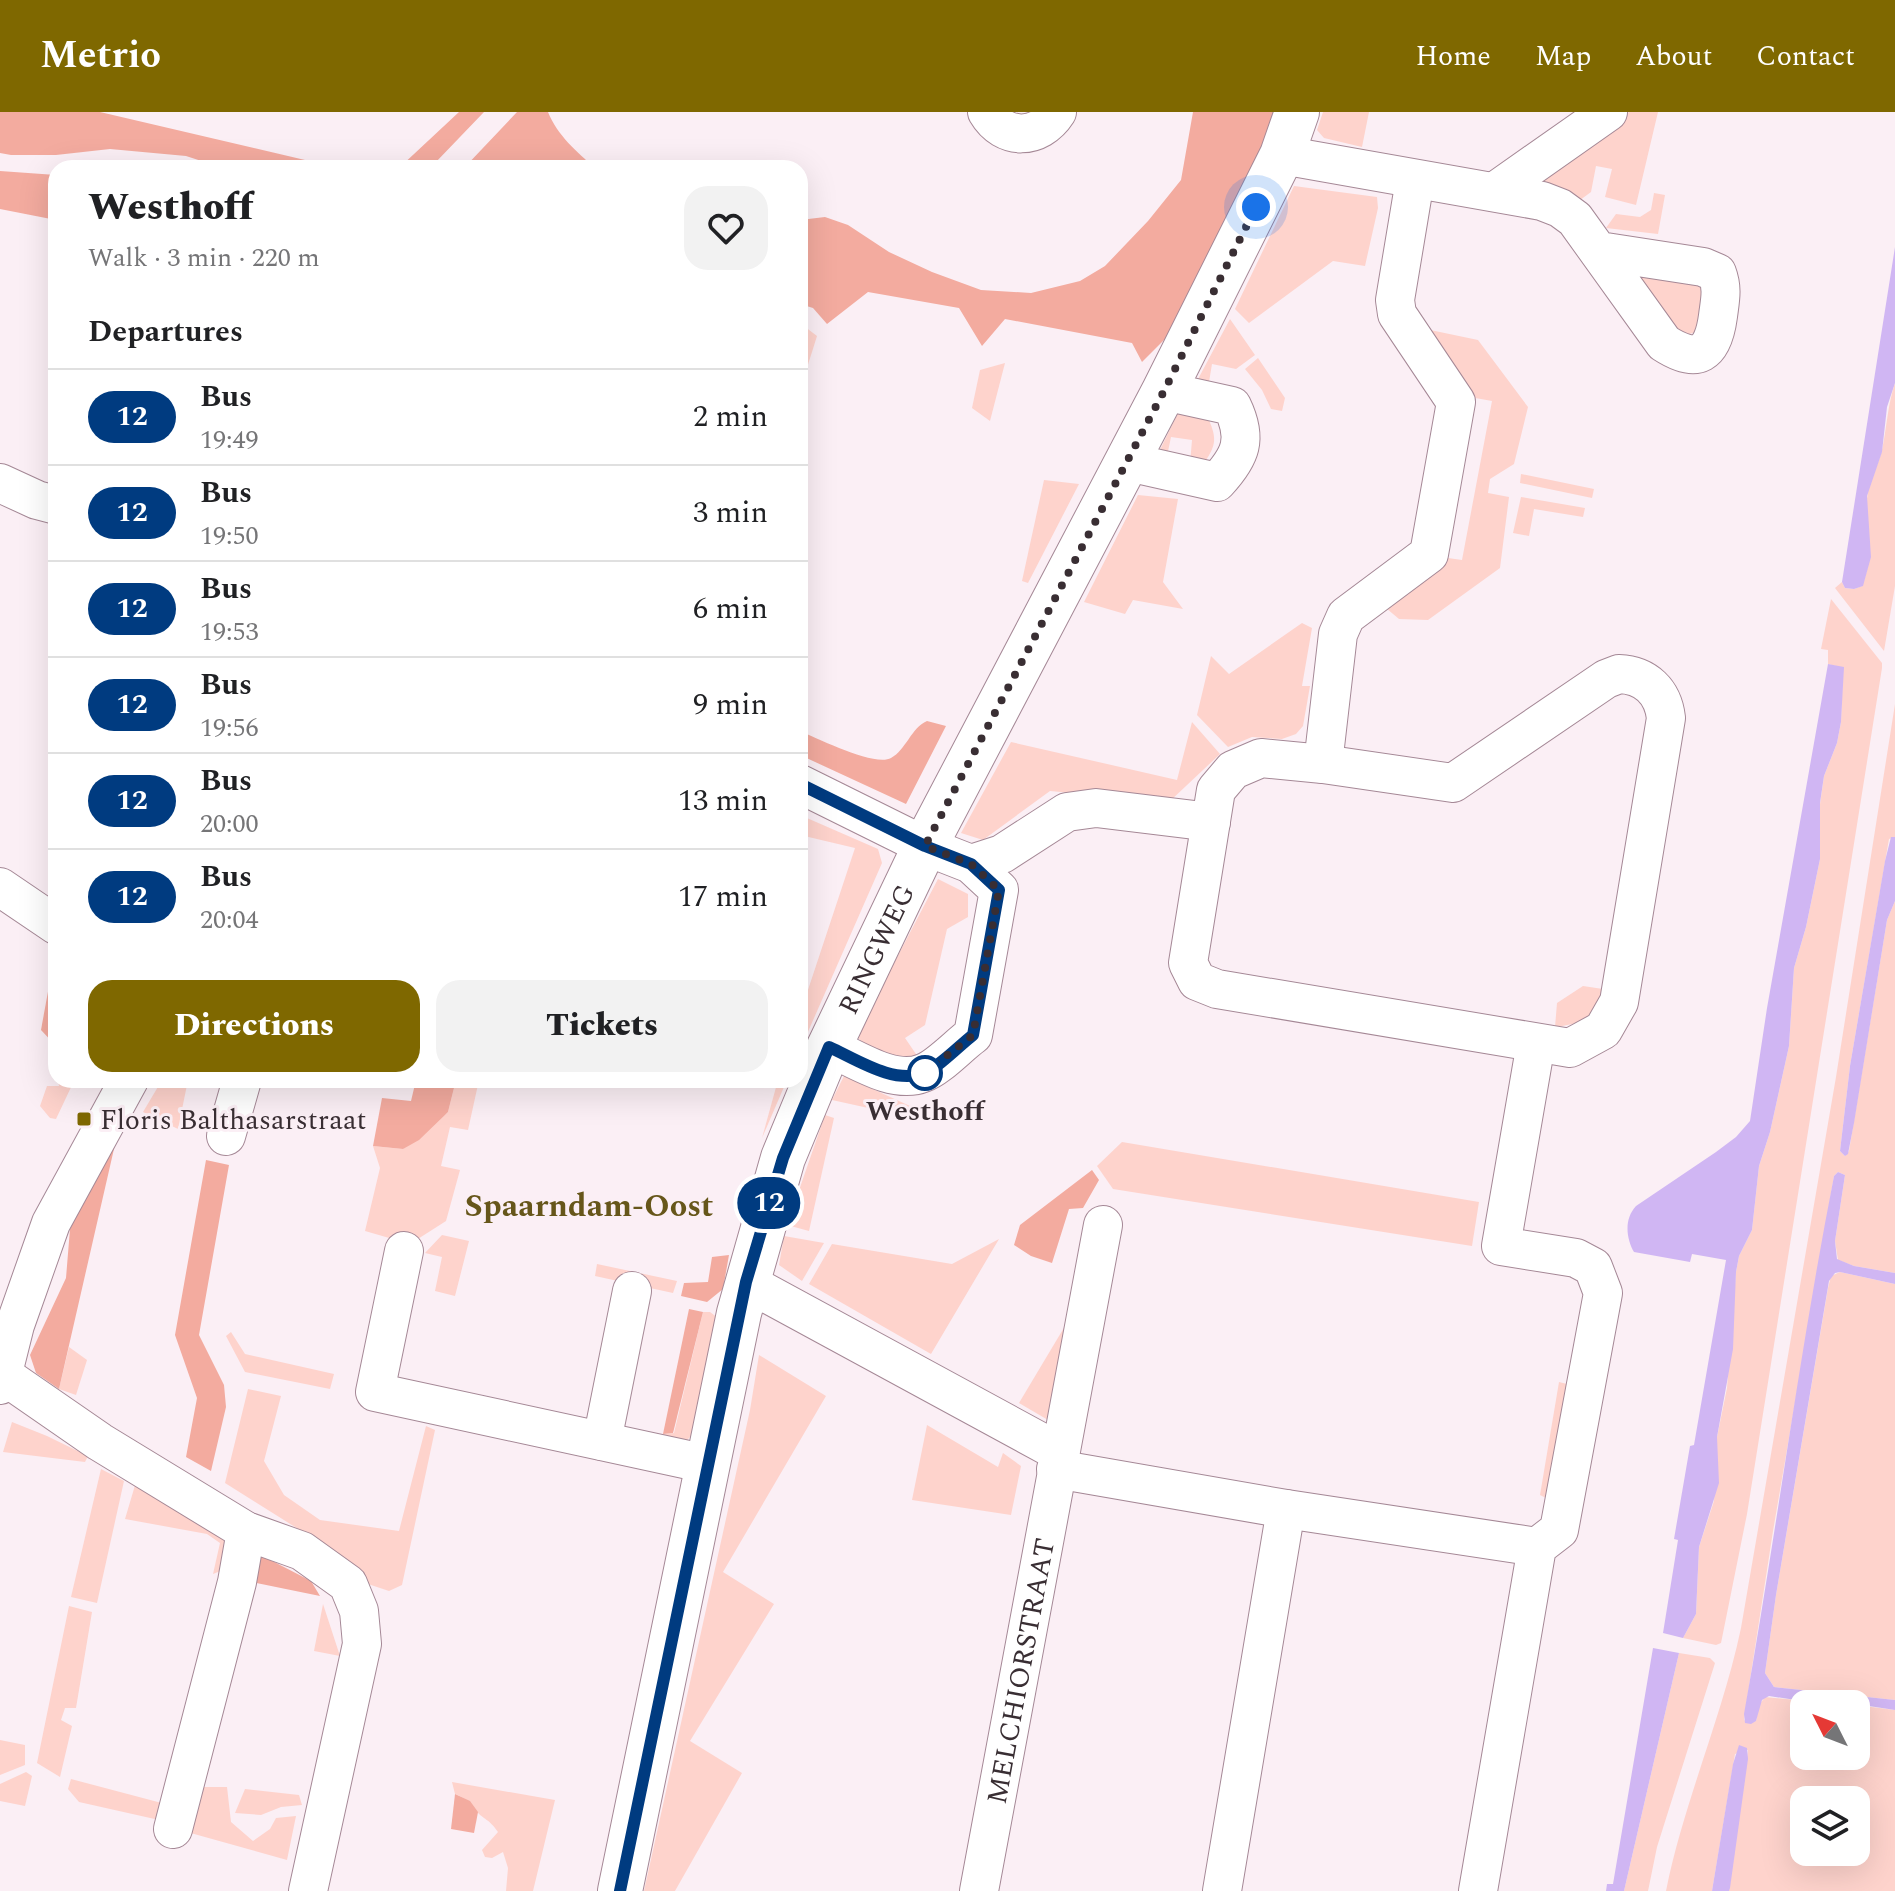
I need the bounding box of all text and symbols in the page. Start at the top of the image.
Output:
text: Metrio [40,27,161,85]
text: Home [1415,35,1491,78]
text: Map [1535,35,1591,78]
text: About [1635,35,1712,78]
text: Contact [1756,35,1855,78]
text: Westhoff [88,179,253,237]
button: heart [684,186,768,270]
your location [1236,187,1276,227]
text: Walk · 3 min · 220 m [88,238,320,278]
text: Departures [88,309,243,355]
text: Bus [200,374,252,420]
text: 2 min [693,394,768,440]
text: 12 [116,395,148,438]
text: 19:49 [200,420,259,460]
text: Bus [200,470,252,516]
text: 3 min [693,490,768,536]
text: 12 [116,491,148,534]
text: 19:50 [200,516,259,556]
text: Bus [200,566,252,612]
text: 6 min [693,586,768,632]
text: 12 [116,587,148,630]
text: 19:53 [200,612,259,652]
text: Bus [200,662,252,708]
text: 9 min [693,682,768,728]
text: 12 [116,683,148,726]
text: 19:56 [200,708,259,748]
text: Bus [200,758,252,804]
text: 13 min [678,778,768,824]
text: 12 [116,779,148,822]
text: 20:00 [200,804,259,844]
text: Bus [200,854,252,900]
text: 17 min [678,874,768,920]
text: 12 [116,875,148,918]
street label: RINGWEG [828,877,927,1022]
text: 20:04 [200,900,259,940]
button: Directions [88,980,420,1072]
button: Tickets [436,980,768,1072]
marker: Westhoff [908,1056,942,1090]
place label: Westhoff [866,1090,986,1133]
place label: Floris Balthasarstraat [100,1099,367,1142]
marker: Floris Balthasarstraat [75,1110,93,1128]
line badge: 12 [733,1177,805,1229]
text: 12 [753,1181,785,1224]
district label: Spaarndam-Oost [465,1182,713,1231]
street label: MELCHIORSTRAAT [976,1535,1067,1808]
north arrow [1790,1690,1870,1770]
map controls [1790,1690,1870,1866]
button: layers [1790,1786,1870,1866]

